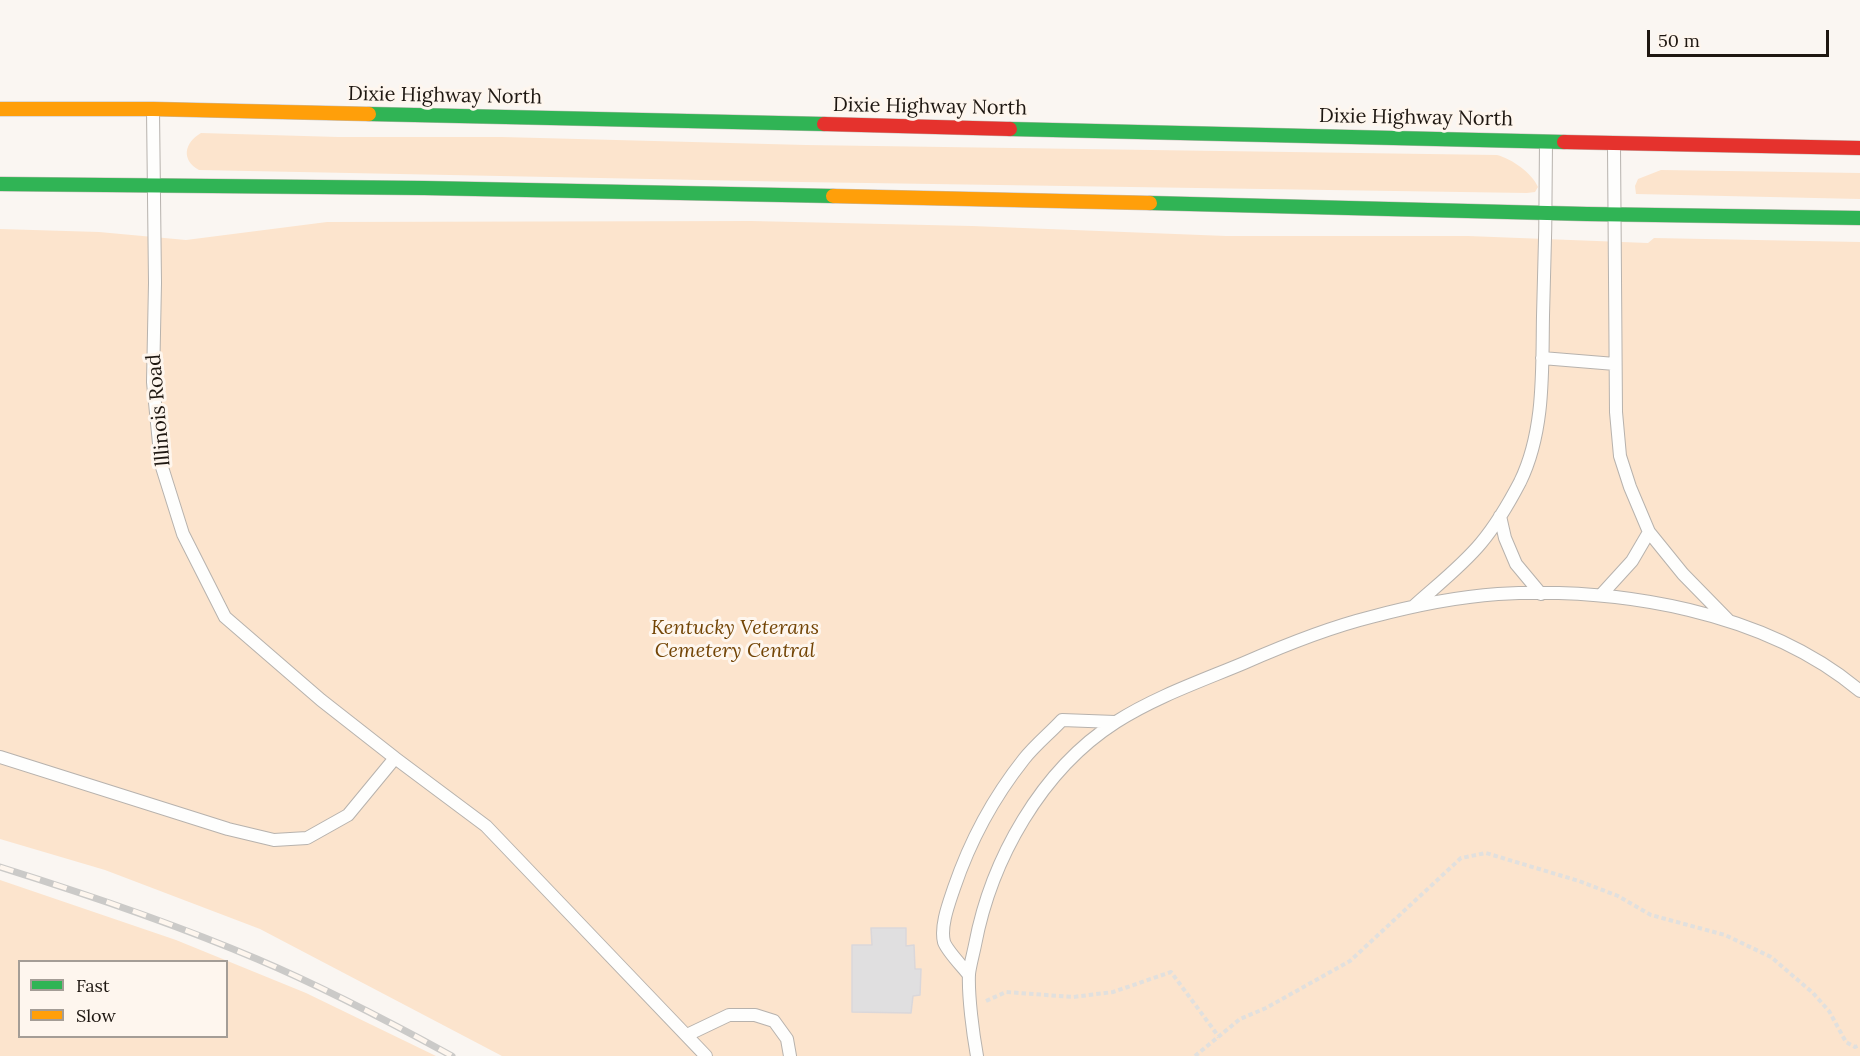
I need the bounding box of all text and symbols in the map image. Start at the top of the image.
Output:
scale bar [1650,18,1832,56]
text: 50 m [1658,29,1700,52]
street label: Dixie Highway North [348,82,542,110]
street label: Dixie Highway North [833,93,1027,121]
street label: Dixie Highway North [1319,104,1513,132]
street label: lllinois Road [142,353,176,467]
park label: Kentucky Veterans Cemetery Central [651,616,819,663]
legend [18,960,228,1038]
text: Fast [76,974,110,997]
text: Slow [76,1004,116,1027]

